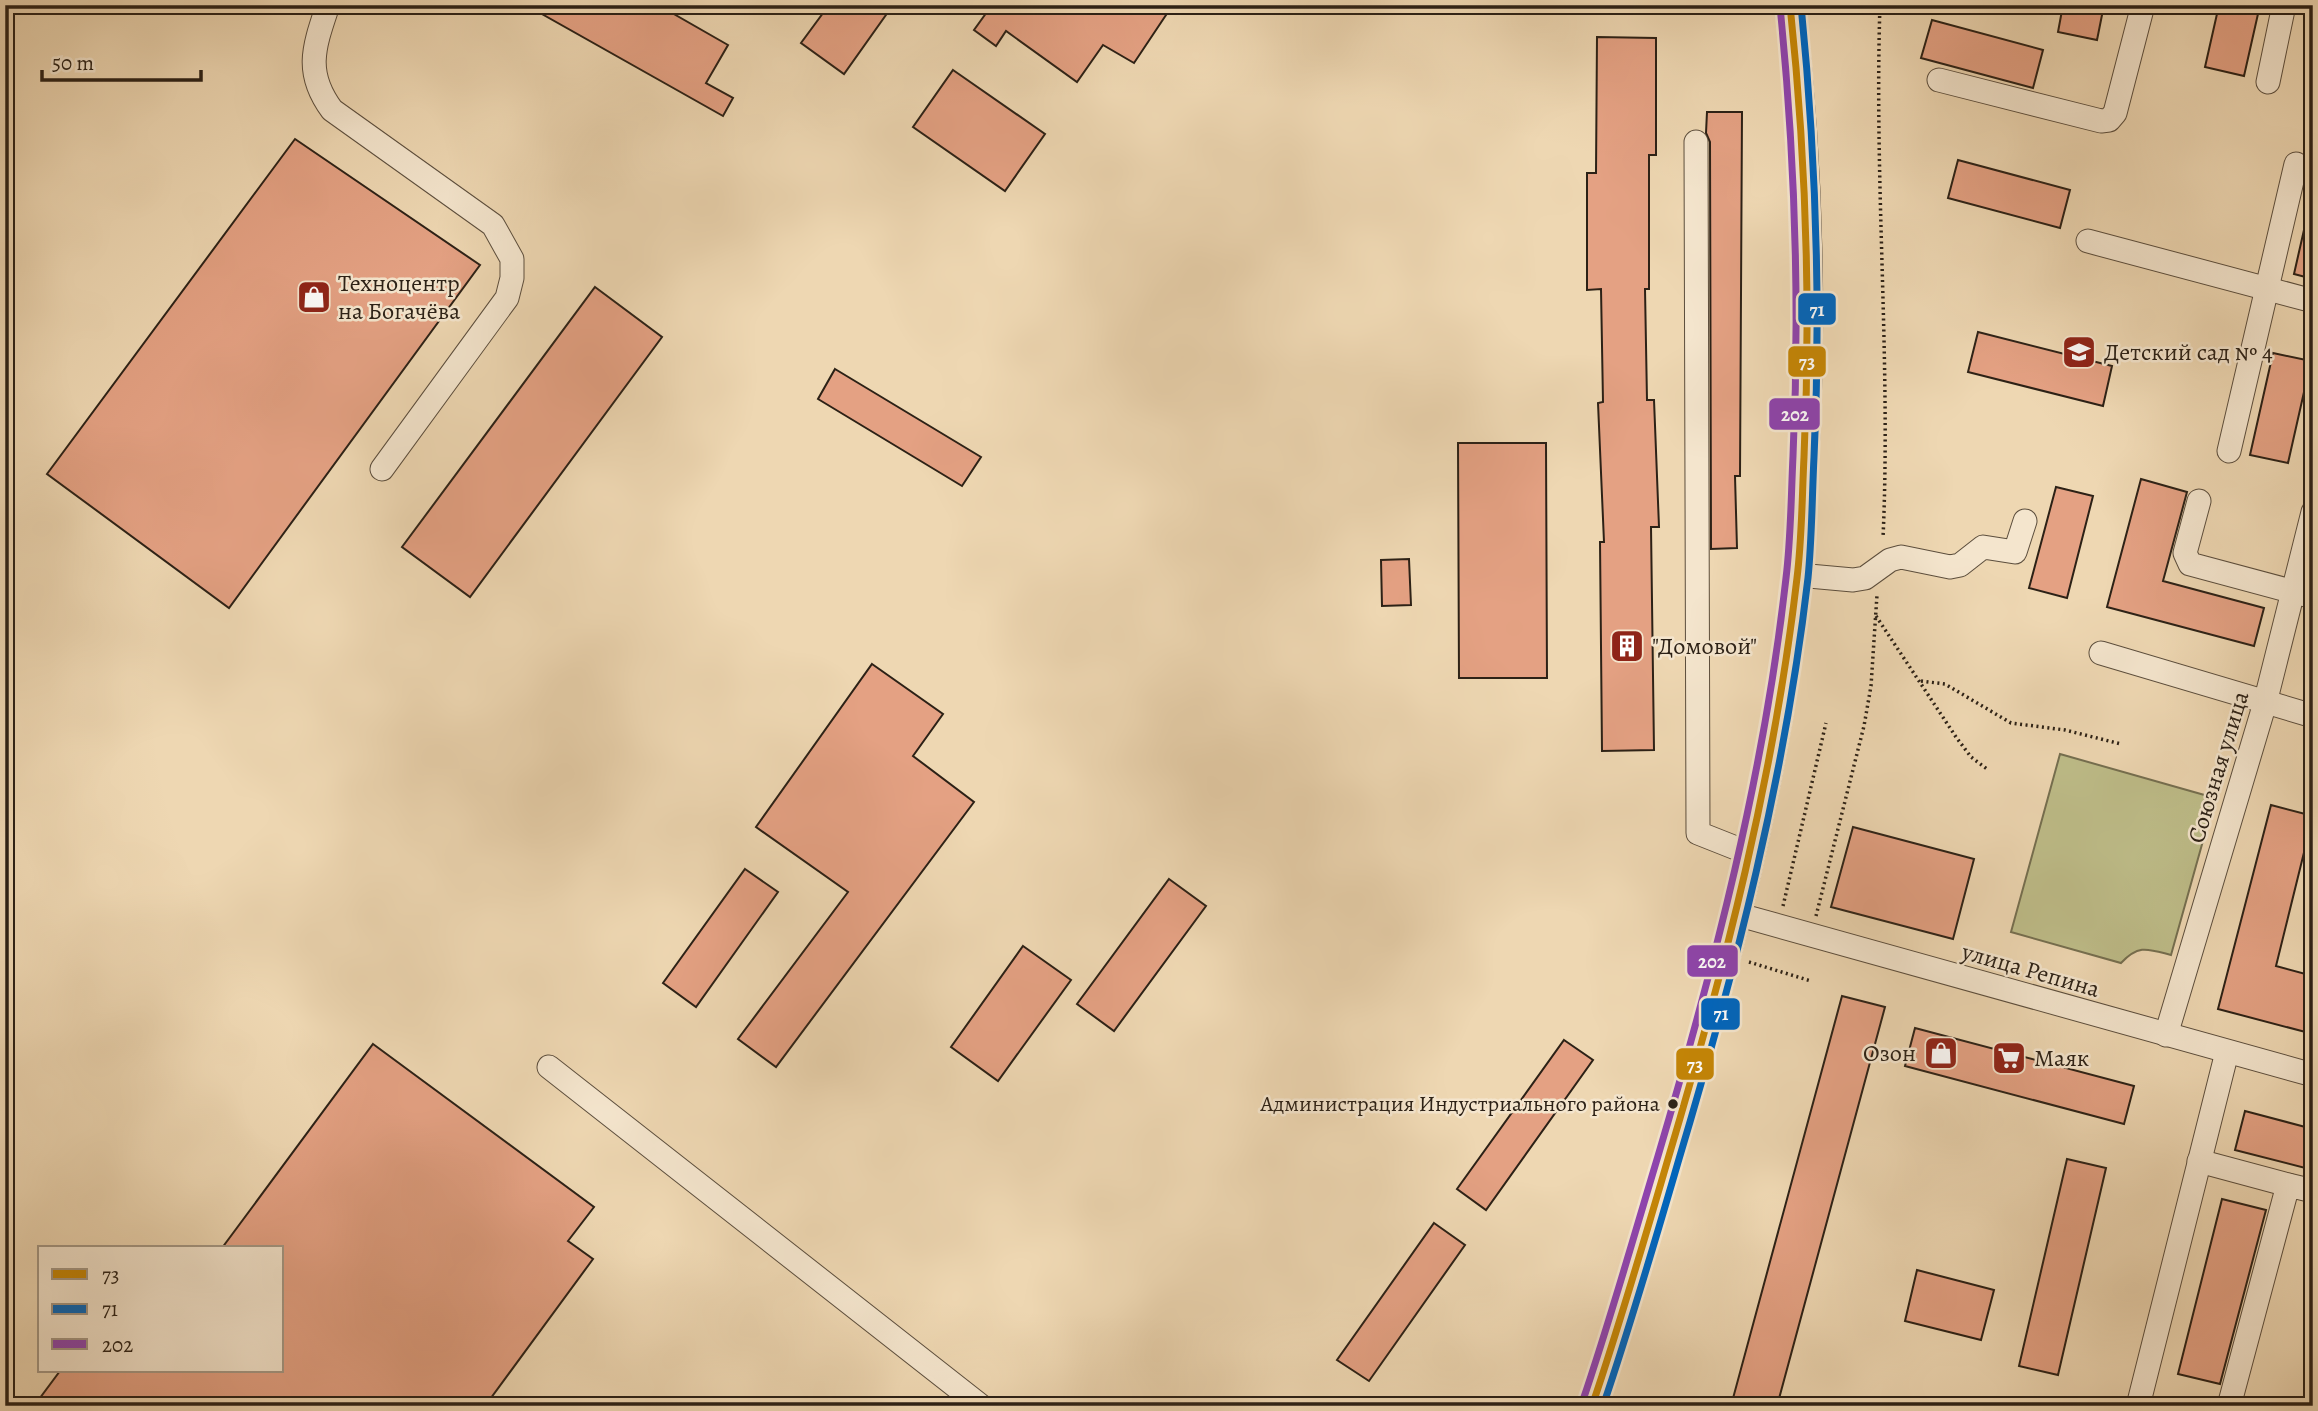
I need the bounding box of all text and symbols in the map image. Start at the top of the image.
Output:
scale bar [42,38,201,82]
text: 50 m [52,49,94,77]
place label: Техноцентр на Богачёва [338,267,460,327]
shop icon: Техноцентр на Богачёва [295,278,333,316]
line badge: 71 [1797,292,1837,326]
text: 71 [1810,297,1825,323]
school or university icon: Детский сад № 4 [2060,333,2098,371]
place label: Детский сад № 4 [2104,336,2273,368]
line badge: 73 [1787,345,1827,378]
text: 73 [1799,349,1815,375]
line badge: 202 [1768,397,1821,431]
text: 202 [1781,402,1809,428]
building icon: "Домовой" [1608,627,1646,665]
place label: "Домовой" [1652,630,1757,662]
street label: Союзная улица [2180,687,2256,847]
street label: улица Репина [1957,935,2104,1005]
line badge: 202 [1686,944,1739,978]
text: 202 [1698,949,1726,975]
line badge: 71 [1700,997,1741,1031]
text: 71 [1714,1001,1729,1027]
shop icon: Озон [1922,1034,1960,1072]
place label: Озон [1863,1037,1916,1069]
supermarket icon: Маяк [1990,1039,2028,1077]
place label: Маяк [2034,1042,2089,1074]
line badge: 73 [1675,1047,1715,1081]
text: 73 [1687,1052,1703,1078]
place label: Администрация Индустриального района [1260,1089,1661,1119]
marker: Администрация Индустриального района [1666,1097,1680,1111]
legend [38,1246,284,1372]
text: 73 [102,1261,120,1289]
text: 71 [102,1295,118,1323]
text: 202 [102,1331,133,1359]

